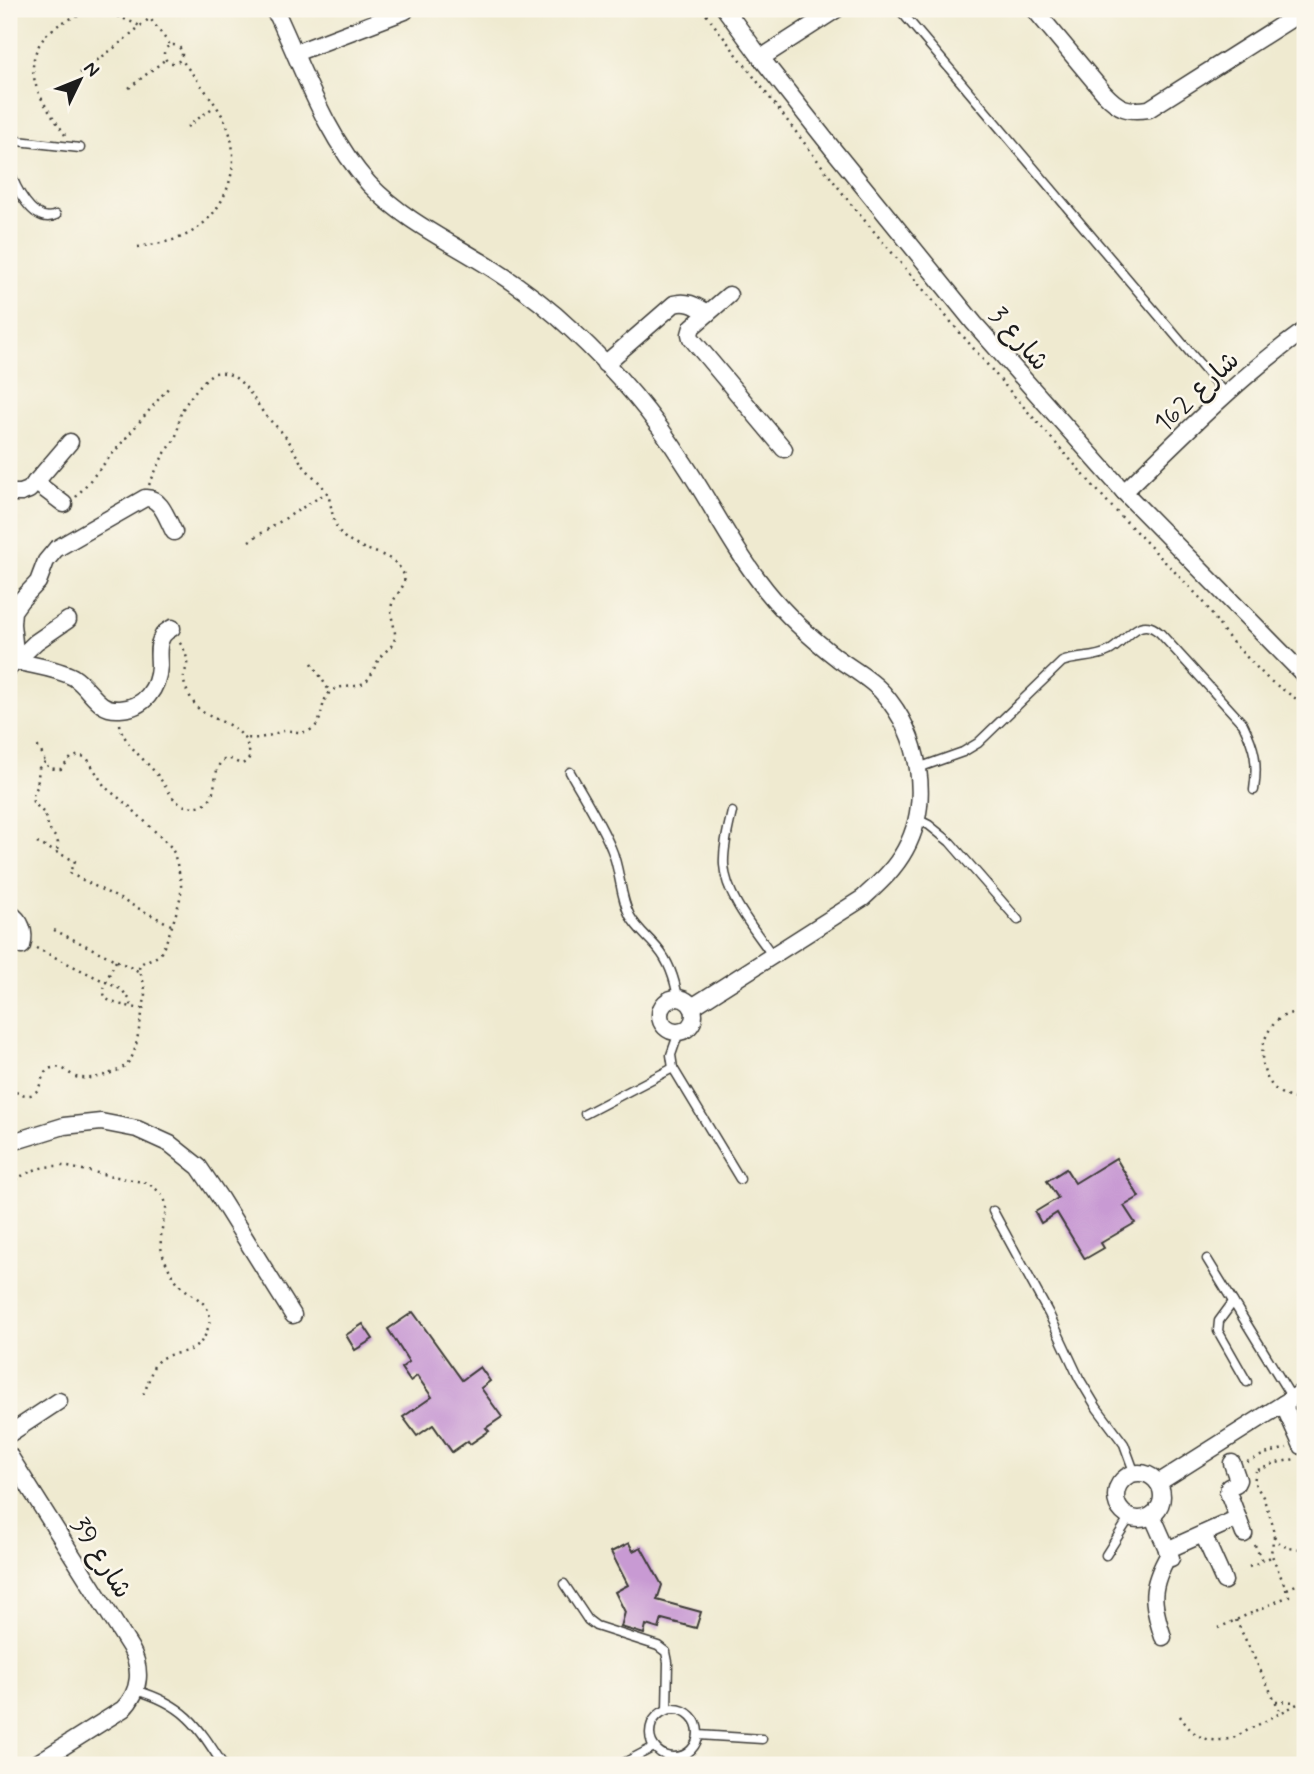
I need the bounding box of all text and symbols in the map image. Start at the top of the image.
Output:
north arrow [46,46,116,116]
text: N [78,56,105,83]
street label: شارع 3 [981,300,1056,379]
street label: شارع 162 [1147,344,1247,441]
street label: شارع 39 [62,1511,139,1605]

